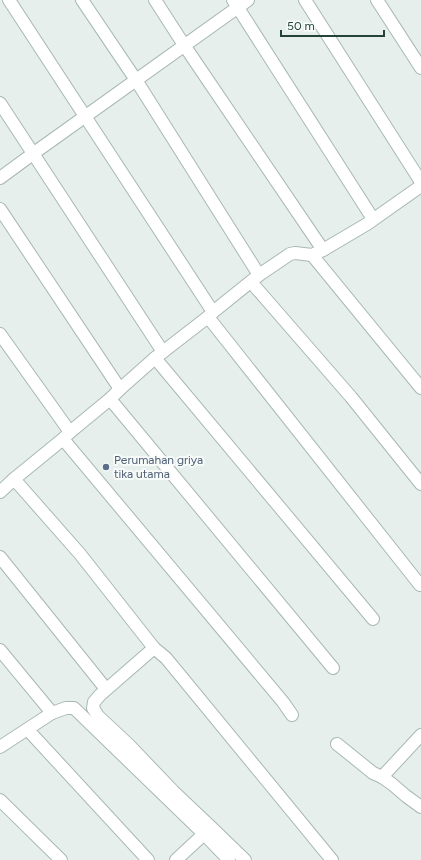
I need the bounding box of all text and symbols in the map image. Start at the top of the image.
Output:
scale bar [281,12,384,38]
text: 50 m [287,19,315,33]
place label: Perumahan griya tika utama [114,453,203,481]
marker: Perumahan griya tika utama [101,462,111,472]

